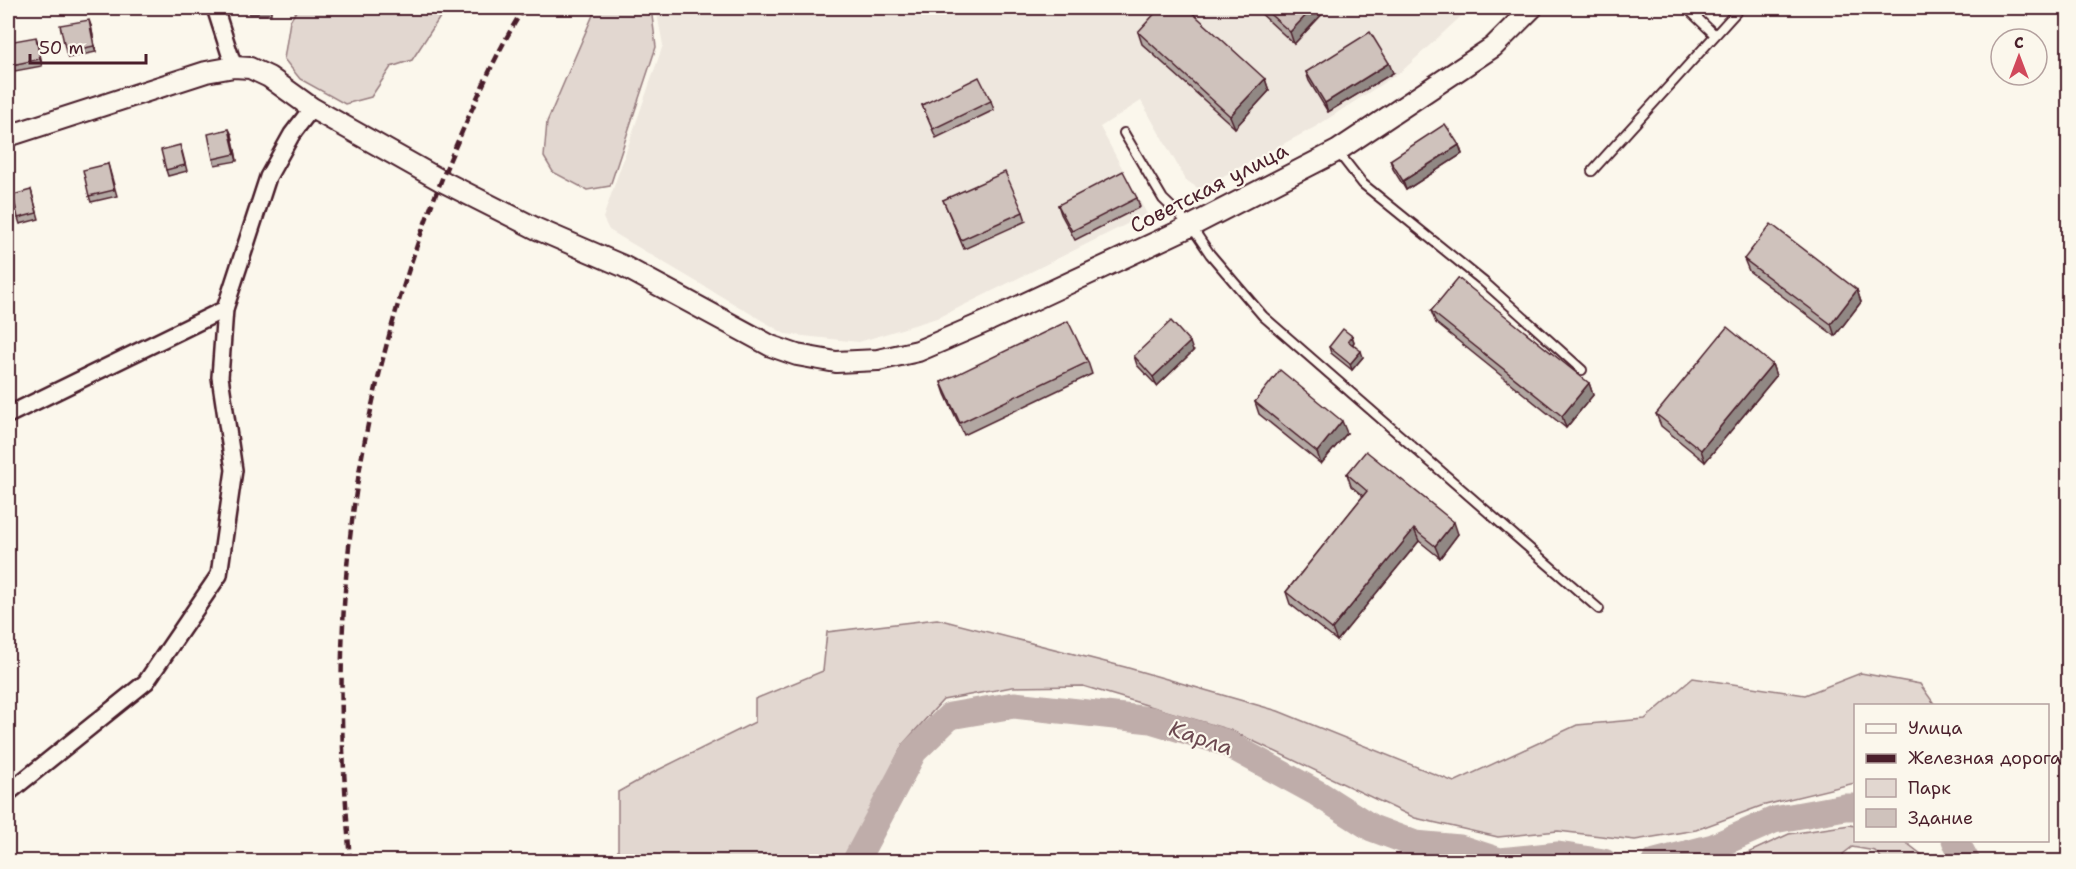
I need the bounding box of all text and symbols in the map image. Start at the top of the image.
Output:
scale bar [30,27,146,65]
north arrow [1989,27,2049,87]
text: С [2014,32,2024,53]
text: 50 m [39,36,84,60]
street label: Советская улица [1125,136,1293,240]
legend [1854,704,2049,842]
water label: Карла [1165,714,1237,762]
text: Улица [1908,716,1962,740]
text: Железная дорога [1908,746,2061,770]
text: Парк [1908,776,1951,800]
text: Здание [1908,806,1973,830]

